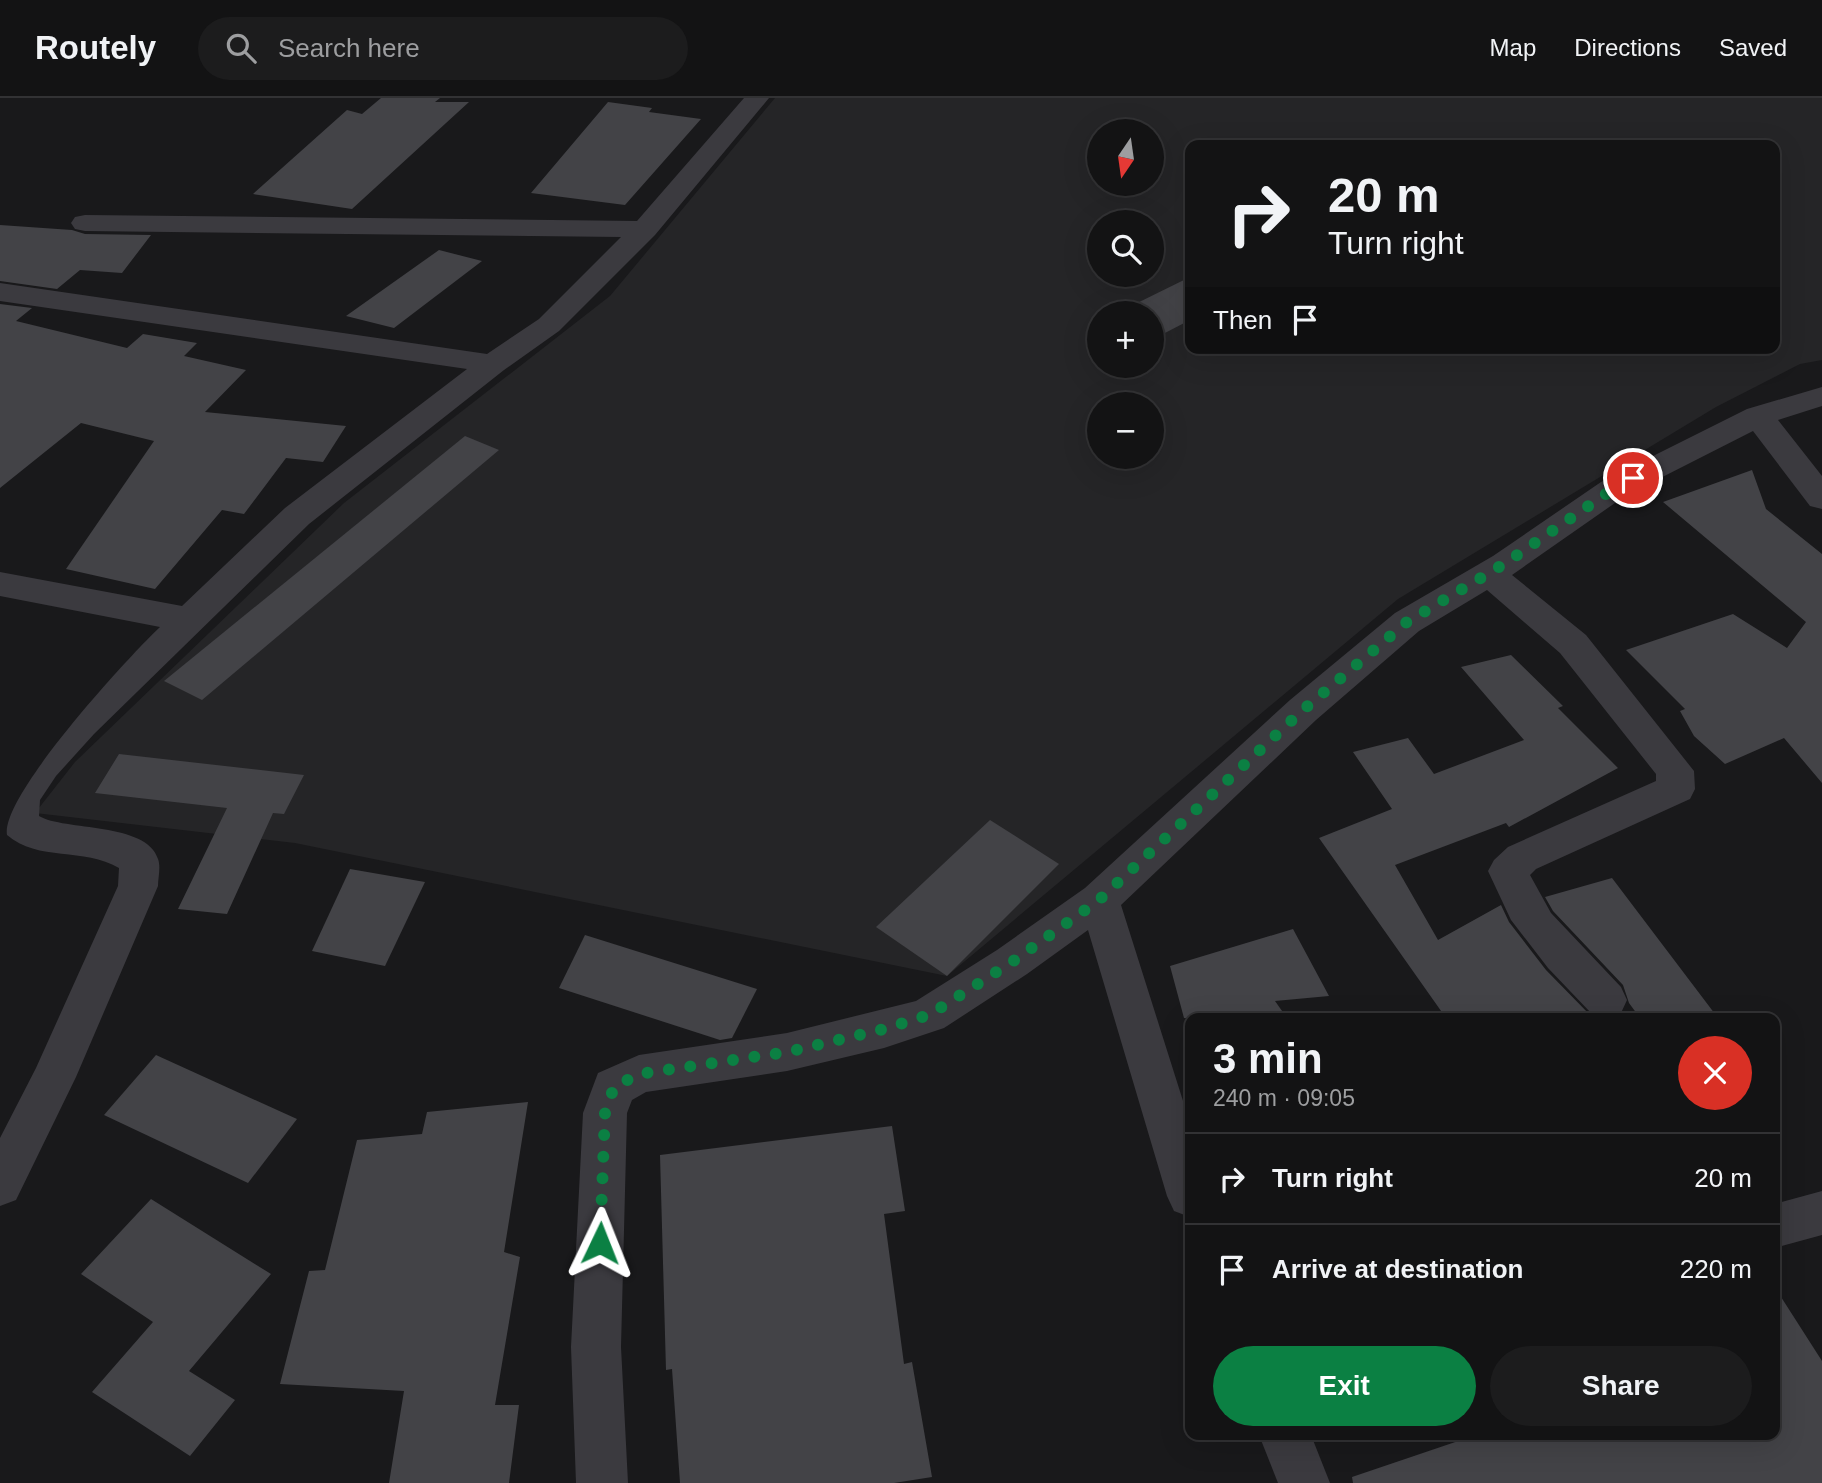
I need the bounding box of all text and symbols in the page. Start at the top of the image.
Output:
search box [198,17,688,80]
text: Routely [35,29,156,66]
icon: search [222,29,260,67]
text: Search here [278,33,420,63]
text: Map [1490,34,1536,61]
text: Directions [1574,34,1681,61]
text: Saved [1719,34,1787,61]
north arrow [1087,119,1164,196]
map controls [1087,119,1164,469]
icon: right [1213,168,1304,259]
text: 20 m [1328,168,1440,222]
button: search [1087,210,1164,287]
text: Turn right [1328,225,1464,261]
button: + [1087,301,1164,378]
icon: arrive [1286,301,1324,339]
text: Then [1213,305,1272,335]
button: − [1087,392,1164,469]
pin [1603,448,1663,508]
icon: arrive [1614,459,1652,497]
text: 3 min [1213,1035,1323,1082]
button: close [1678,1036,1752,1110]
text: 240 m · 09:05 [1213,1085,1355,1111]
icon: right [1213,1160,1251,1198]
text: Turn right [1272,1163,1393,1193]
text: 20 m [1694,1163,1752,1193]
position arrow [563,1206,637,1280]
icon: arrive [1213,1251,1251,1289]
text: Arrive at destination [1272,1254,1523,1284]
text: 220 m [1680,1254,1752,1284]
button: Exit [1213,1346,1476,1426]
button: Share [1490,1346,1752,1426]

